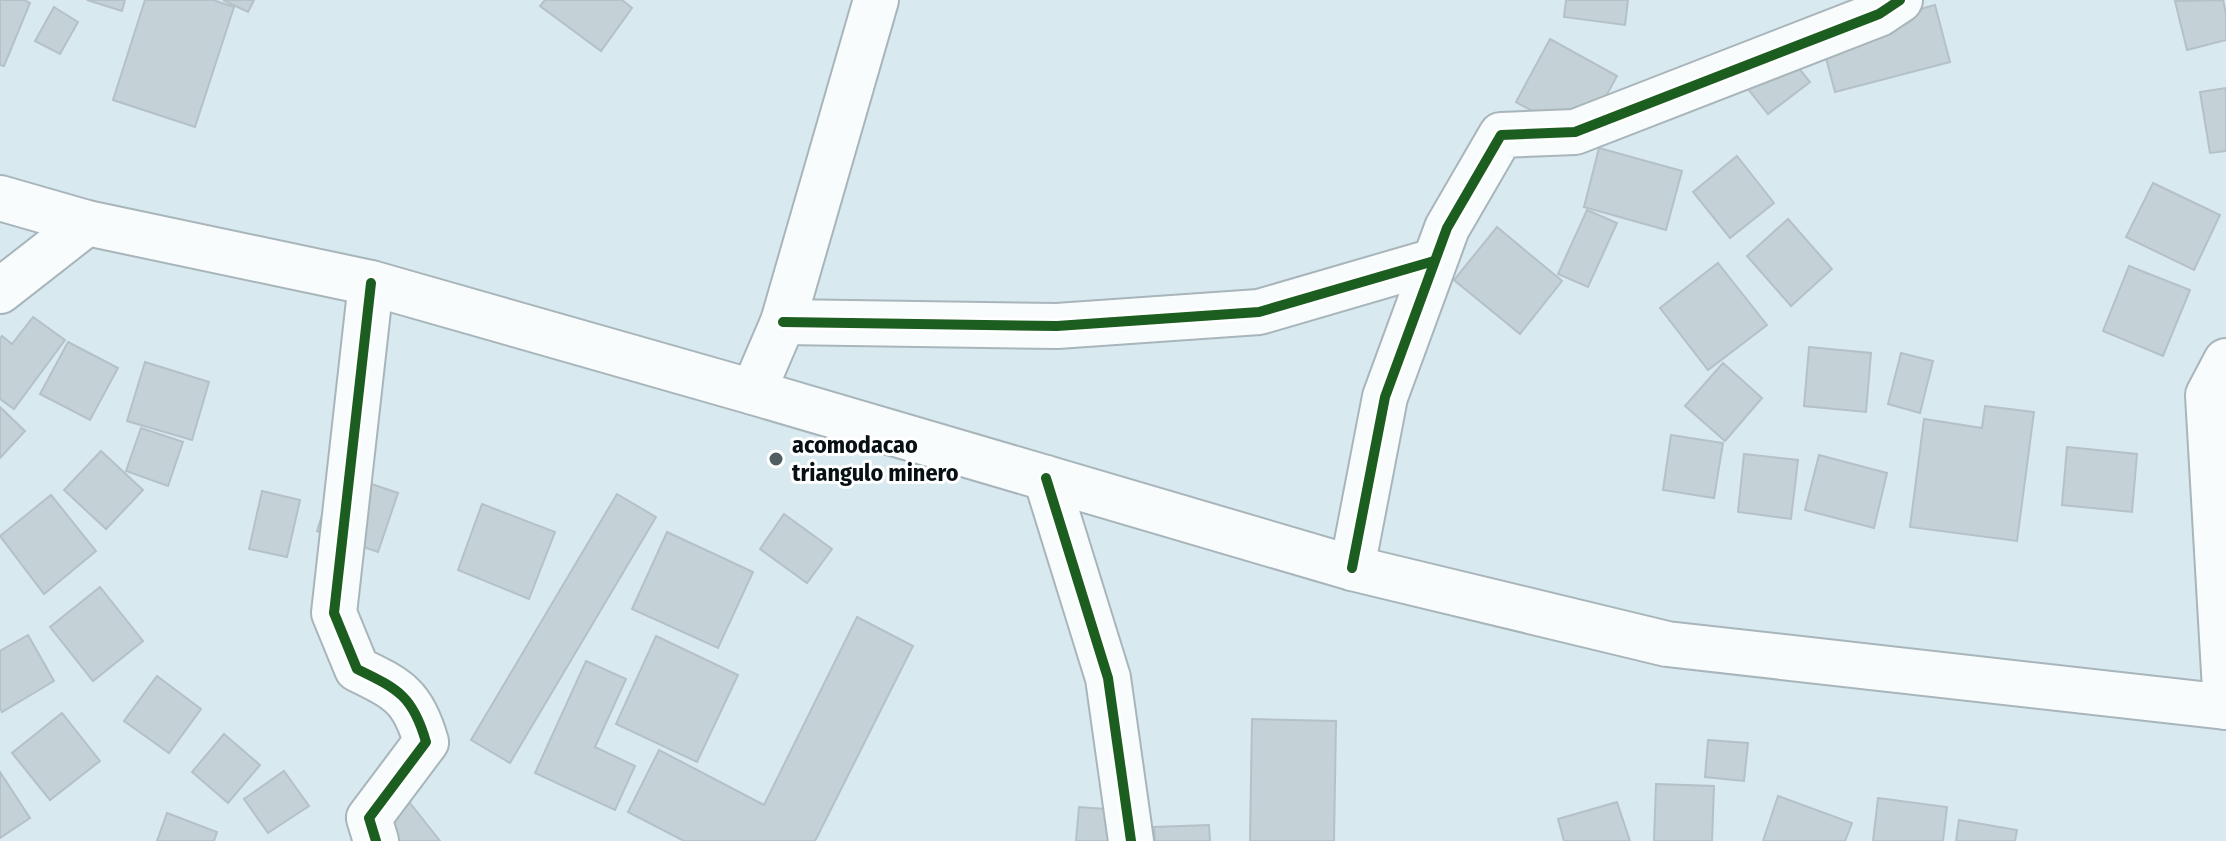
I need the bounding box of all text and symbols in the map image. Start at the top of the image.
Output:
place label: acomodacao triangulo minero [792,431,959,487]
marker: acomodacao triangulo minero [767,450,785,468]

